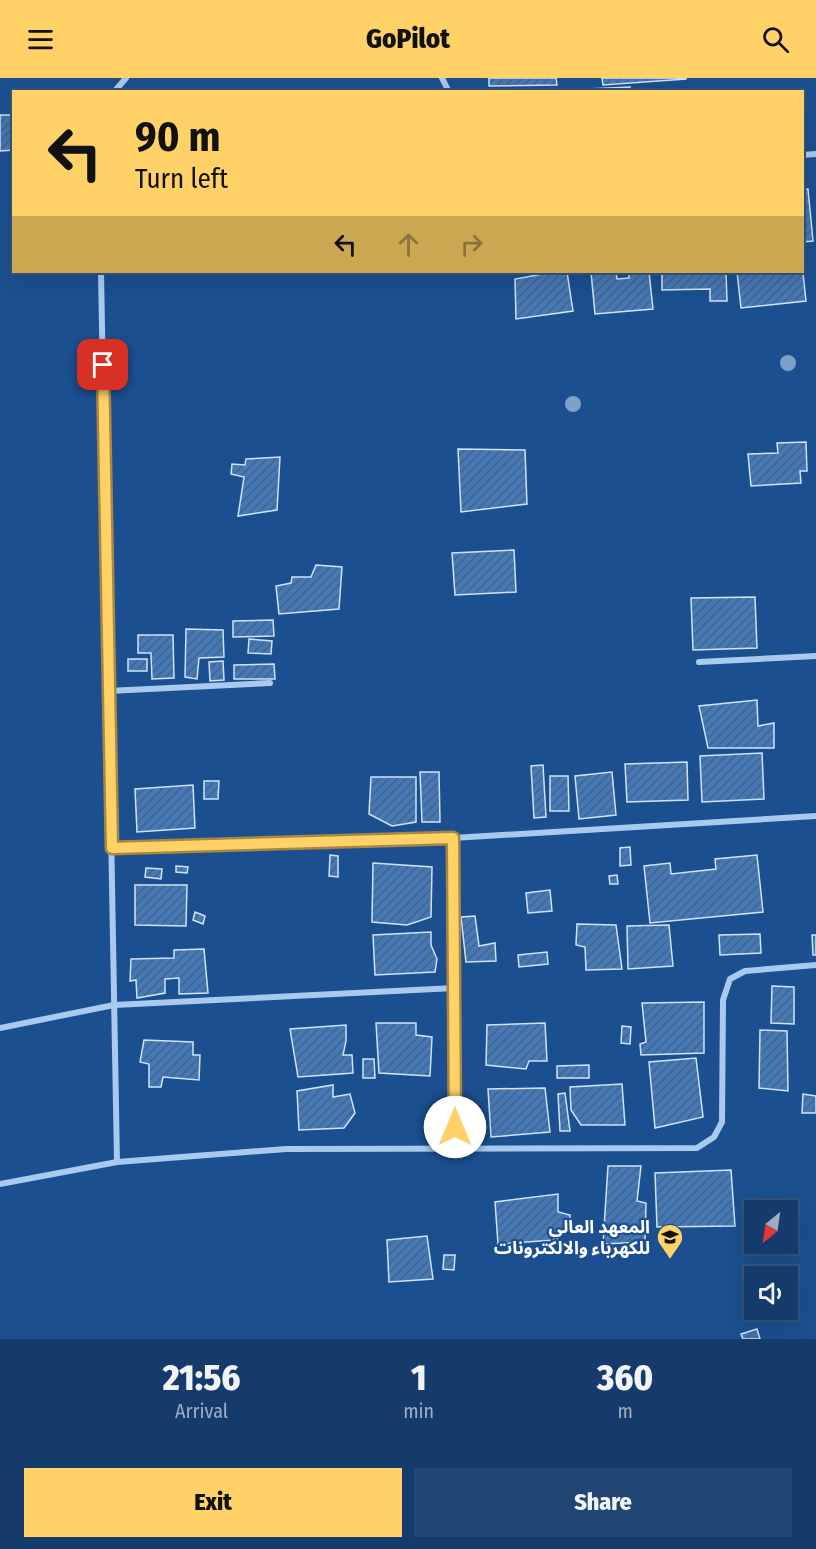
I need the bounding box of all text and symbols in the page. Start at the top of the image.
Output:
icon: menu [24,23,57,56]
text: GoPilot [366,23,450,55]
icon: search [759,23,792,56]
text: 90 m [135,112,220,162]
icon: left [36,114,114,192]
text: Turn left [135,163,228,195]
icon: left [329,228,362,261]
icon: ahead [392,228,425,261]
icon: right [455,228,488,261]
pin [77,339,128,390]
icon: arrive [86,348,119,381]
position arrow [423,1095,487,1159]
north arrow [744,1200,798,1254]
map controls [744,1200,798,1320]
place label: المعهد العالي للكهرباء والالكترونات [494,1216,650,1259]
school or university icon: المعهد العالي للكهرباء والالكترونات [655,1222,685,1260]
button: sound [744,1266,798,1320]
text: 21:56 [163,1356,240,1400]
text: 1 [411,1356,426,1400]
text: 360 [597,1356,653,1400]
text: Arrival [175,1399,228,1423]
text: min [403,1399,434,1423]
text: m [617,1399,633,1423]
button: Exit [24,1468,402,1537]
button: Share [414,1468,792,1537]

